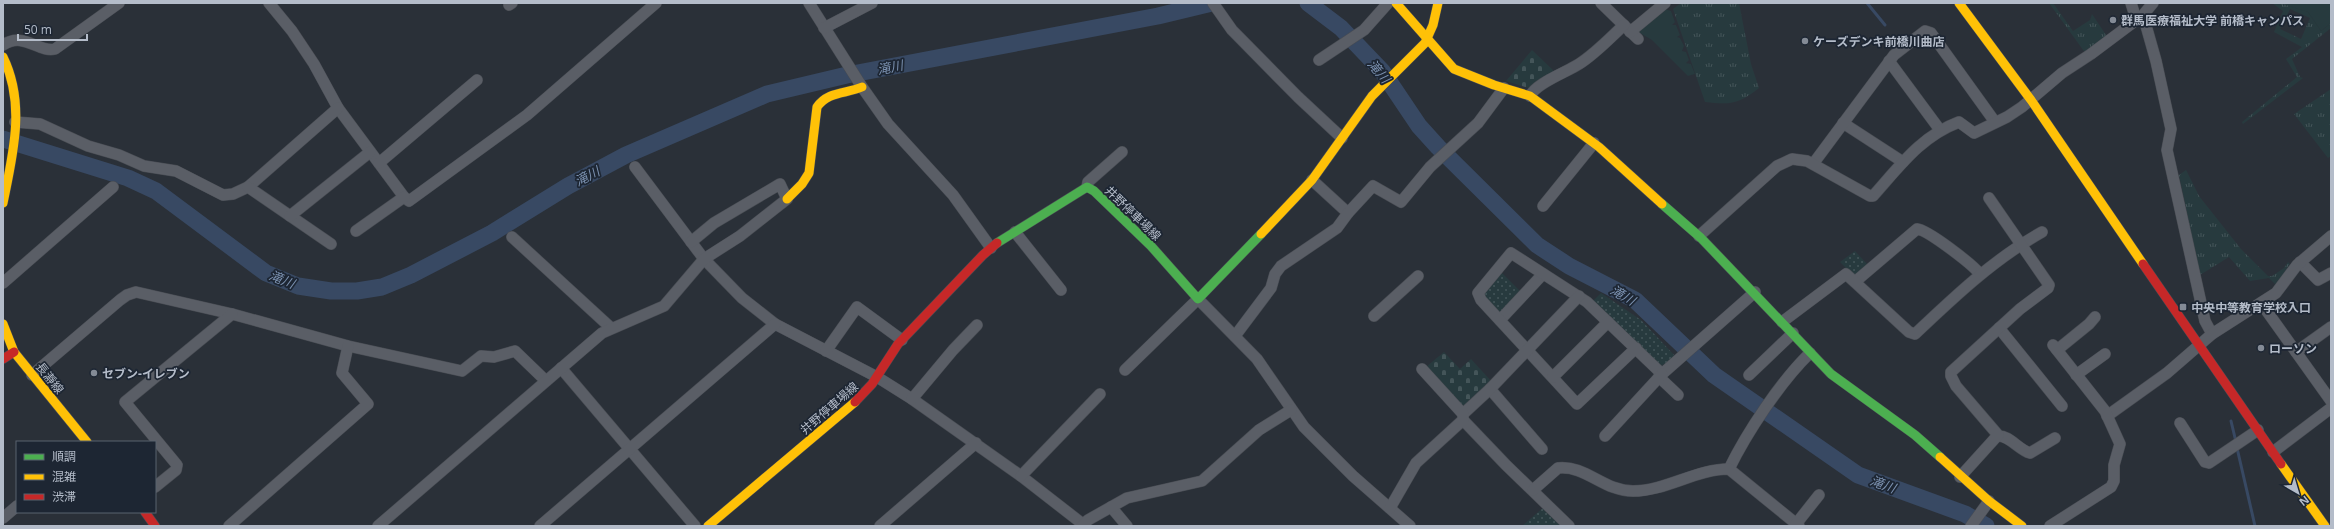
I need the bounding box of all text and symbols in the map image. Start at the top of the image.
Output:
place label: 群馬医療福祉大学 前橋キャンパス [2121,12,2304,29]
marker: 群馬医療福祉大学 前橋キャンパス [2108,15,2118,25]
scale bar [18,16,87,42]
text: 50 m [24,21,52,38]
place label: ケーズデンキ前橋川曲店 [1813,33,1944,50]
marker: ケーズデンキ前橋川曲店 [1800,36,1810,46]
water label: 滝川 [876,55,906,78]
water label: 滝川 [1364,55,1396,88]
water label: 滝川 [571,161,604,190]
street label: 井野停車場線 [1101,182,1165,244]
water label: 滝川 [267,266,299,293]
water label: 滝川 [1607,281,1640,310]
place label: 中央中等教育学校入口 [2191,299,2311,316]
marker: 中央中等教育学校入口 [2178,302,2188,312]
place label: ローソン [2269,340,2317,357]
marker: ローソン [2256,343,2266,353]
street label: 長瀞線 [32,359,68,397]
place label: セブン-イレブン [102,365,190,382]
marker: セブン-イレブン [89,368,99,378]
street label: 井野停車場線 [796,378,862,438]
legend [16,441,156,513]
text: 順調 [52,448,76,465]
text: 混雑 [52,468,76,485]
water label: 滝川 [1868,471,1900,498]
north arrow [2278,473,2318,513]
text: 渋滞 [52,488,76,505]
text: N [2296,493,2313,510]

